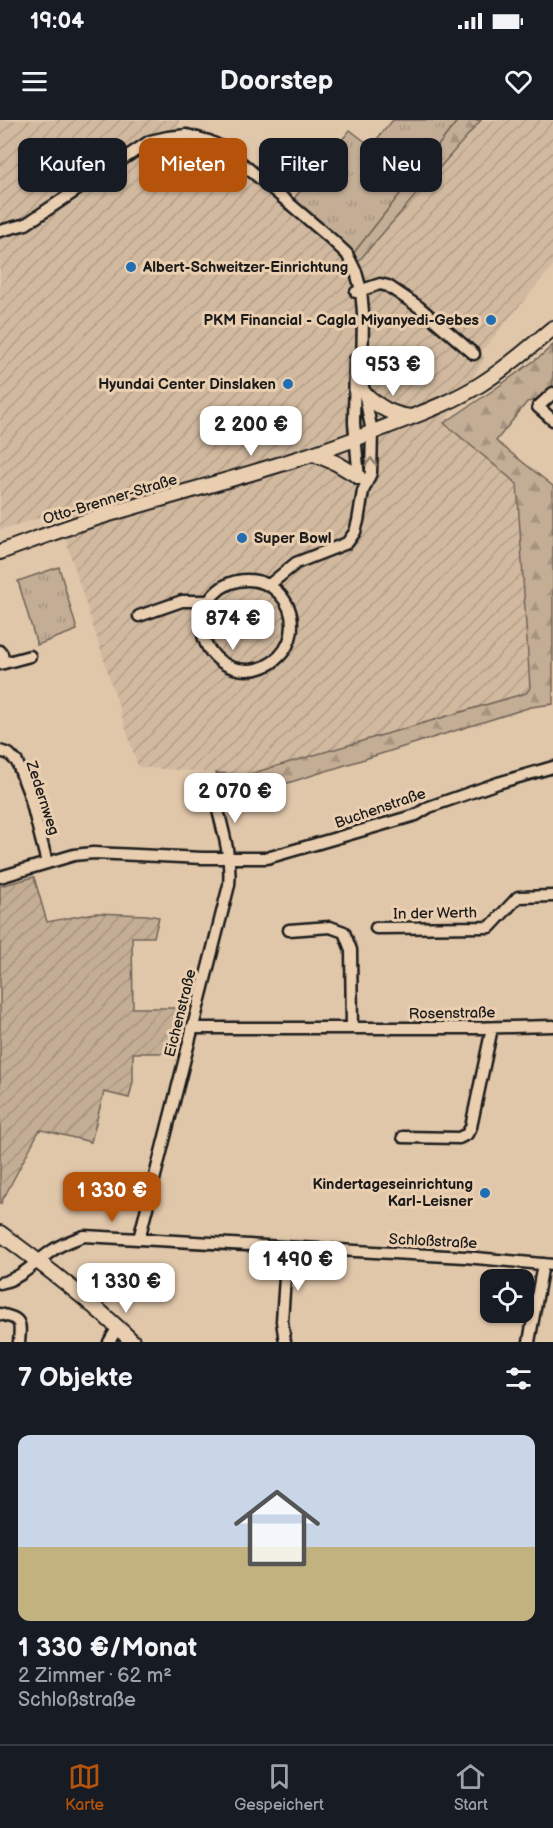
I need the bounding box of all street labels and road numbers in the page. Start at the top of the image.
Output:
street label: Otto-Brenner-Straße [41,470,180,529]
street label: Zedernweg [21,758,63,838]
street label: Buchenstraße [332,784,428,833]
street label: In der Werth [393,903,477,924]
street label: Eichenstraße [160,967,201,1059]
street label: Rosenstraße [408,1003,496,1024]
street label: Schloßstraße [388,1230,478,1253]

